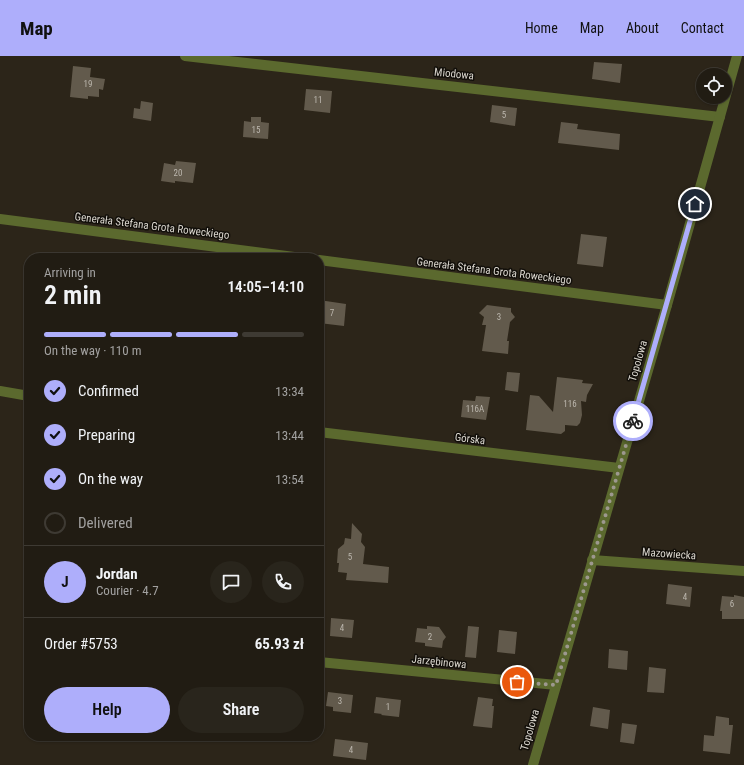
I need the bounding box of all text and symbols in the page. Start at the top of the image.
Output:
text: Map [20,17,53,40]
text: Home [525,20,558,36]
text: Map [580,20,604,36]
text: About [626,20,659,36]
text: Contact [681,20,724,36]
street label: Miodowa [434,65,474,83]
map controls [696,68,732,104]
button: locate [696,68,732,104]
house number: 19 [84,79,92,89]
house number: 11 [314,95,322,105]
house number: 5 [502,110,507,120]
house number: 15 [252,125,261,135]
house number: 20 [174,168,182,178]
pin [678,187,712,221]
icon: home [684,193,706,215]
street label: Generała Stefana Grota Roweckiego [74,210,231,242]
street label: Generała Stefana Grota Roweckiego [416,255,573,287]
text: Arriving in [44,265,96,280]
text: 14:05–14:10 [227,278,304,296]
text: 2 min [44,280,102,310]
house number: 7 [330,308,335,318]
house number: 3 [497,312,501,322]
street label: Topolowa [626,339,650,383]
text: On the way · 110 m [44,343,141,358]
icon: check [44,380,66,402]
text: Confirmed [78,382,139,400]
text: 13:34 [275,384,304,399]
house number: 116 [563,399,577,409]
courier [613,401,653,441]
house number: 116A [466,404,484,414]
icon: bike [622,410,644,432]
icon: check [44,424,66,446]
text: Preparing [78,426,135,444]
text: 13:44 [275,428,304,443]
street label: Górska [454,431,486,447]
icon: check [44,468,66,490]
text: On the way [78,470,143,488]
text: 13:54 [275,472,304,487]
text: Delivered [78,514,133,532]
street label: Mazowiecka [642,546,696,562]
house number: 5 [348,552,353,562]
button: chat [210,561,252,603]
button: phone [262,561,304,603]
text: Jordan [96,565,138,583]
text: J [61,573,69,591]
text: Courier · 4.7 [96,583,159,598]
house number: 4 [683,592,688,602]
house number: 6 [730,599,734,609]
house number: 4 [340,623,345,633]
house number: 2 [428,632,433,642]
text: Order #5753 [44,635,118,653]
text: 65.93 zł [255,635,304,653]
street label: Jarzębinowa [411,653,467,671]
pin [500,665,534,699]
icon: bag [506,671,528,693]
button: Help [44,687,170,733]
button: Share [178,687,304,733]
house number: 3 [338,696,342,706]
house number: 1 [386,702,390,712]
street label: Topolowa [518,708,542,752]
house number: 4 [349,745,354,755]

